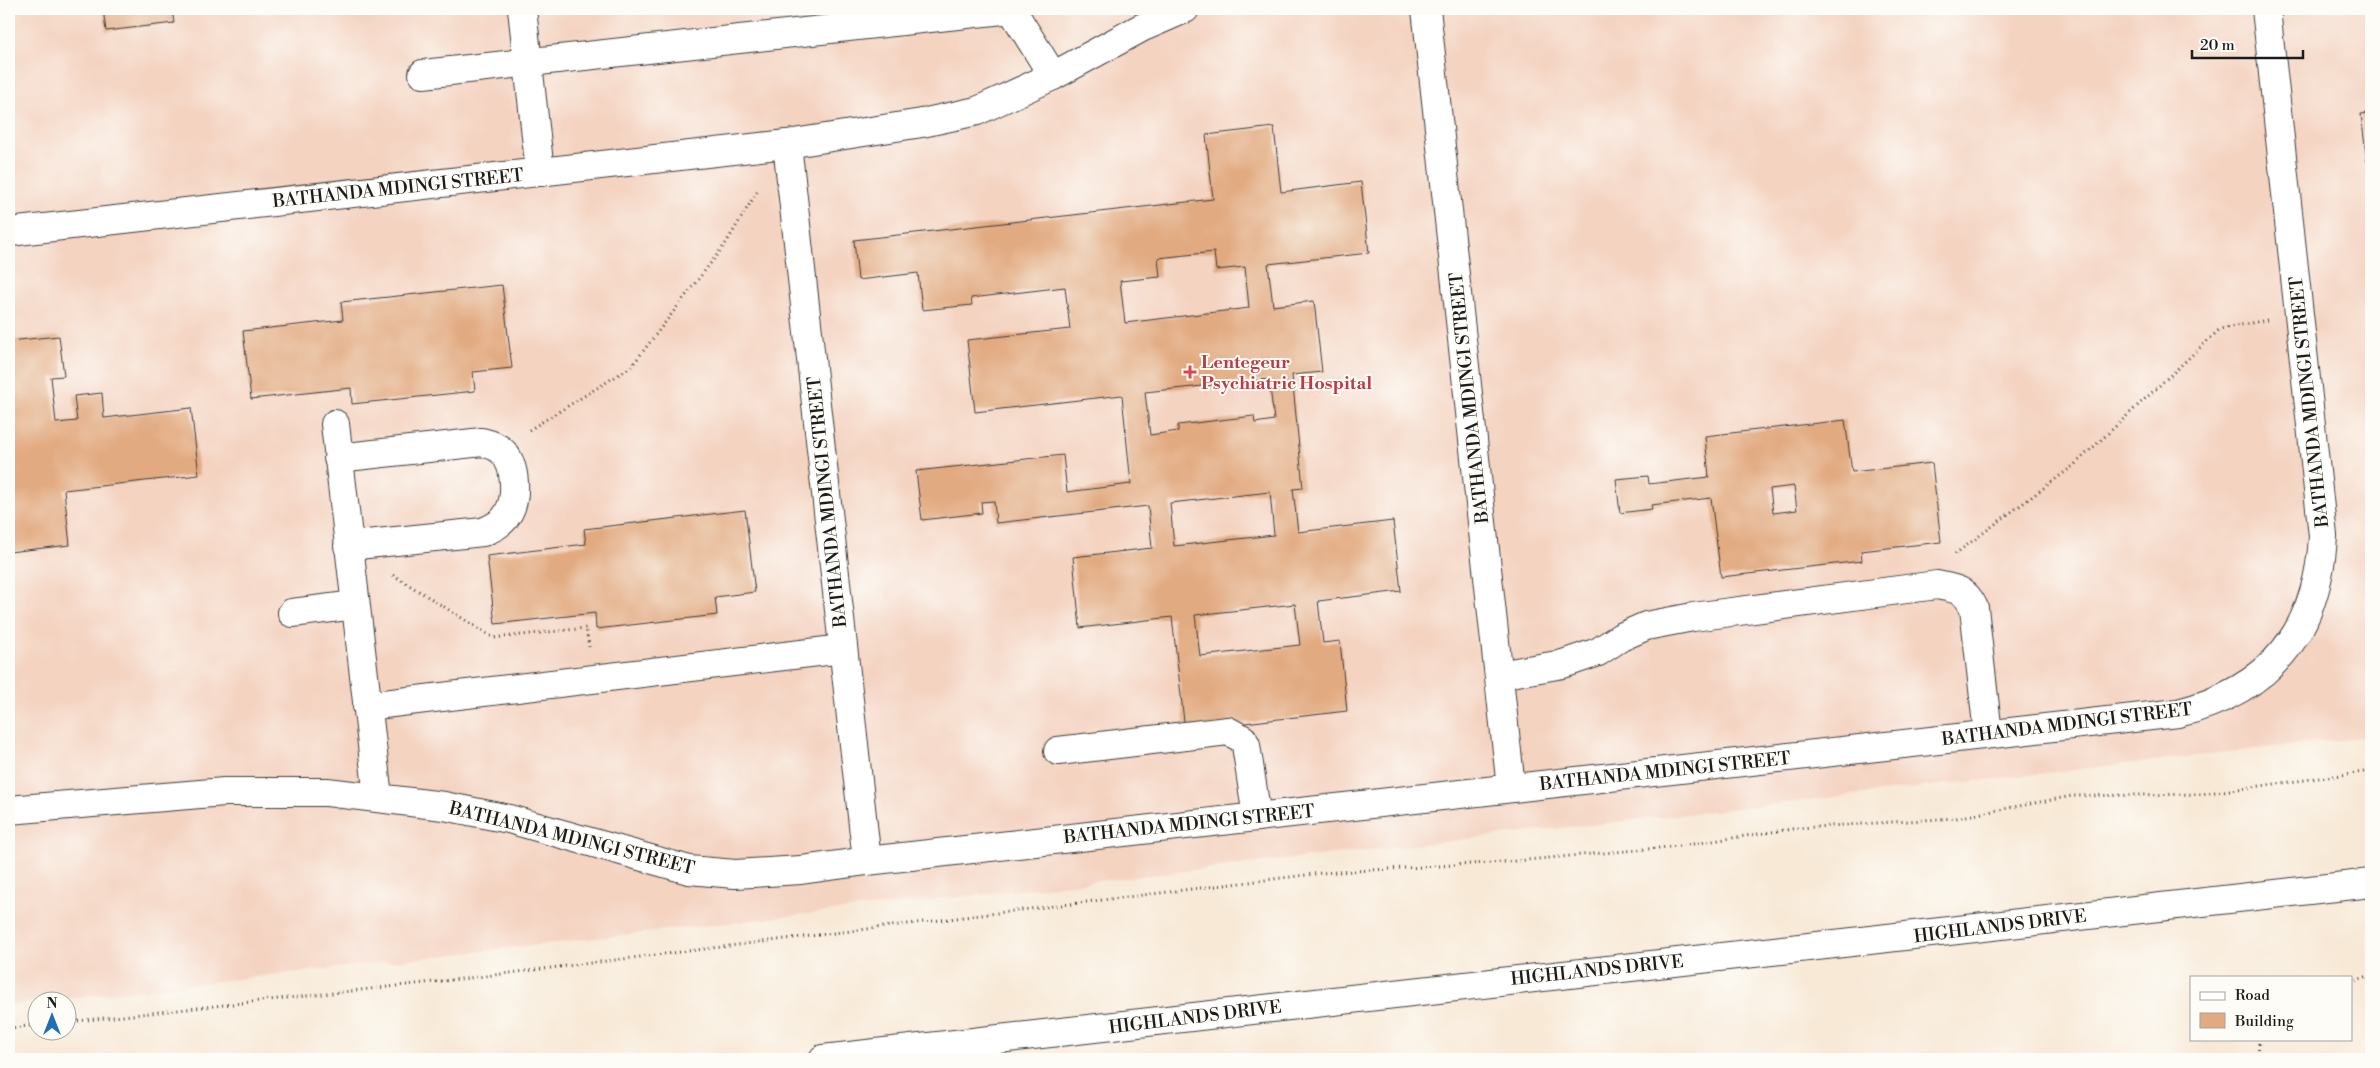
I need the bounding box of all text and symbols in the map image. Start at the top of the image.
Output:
scale bar [2192,28,2304,60]
text: 20 m [2200,36,2235,55]
street label: BATHANDA MDINGI STREET [270,164,525,213]
street label: BATHANDA MDINGI STREET [1445,271,1494,526]
street label: BATHANDA MDINGI STREET [2285,275,2334,530]
place label: Lentegeur Psychiatric Hospital [1201,351,1372,395]
marker: Lentegeur Psychiatric Hospital [1183,365,1197,379]
street label: BATHANDA MDINGI STREET [803,375,852,630]
street label: BATHANDA MDINGI STREET [1940,698,2194,751]
street label: BATHANDA MDINGI STREET [1537,747,1792,796]
street label: BATHANDA MDINGI STREET [446,797,697,880]
street label: BATHANDA MDINGI STREET [1061,800,1316,849]
street label: HIGHLANDS DRIVE [1912,904,2088,949]
street label: HIGHLANDS DRIVE [1509,950,1685,991]
legend [2190,976,2352,1040]
text: Road [2235,986,2270,1005]
north arrow [28,990,78,1040]
text: N [46,995,58,1013]
street label: HIGHLANDS DRIVE [1107,995,1283,1040]
text: Building [2234,1012,2294,1031]

